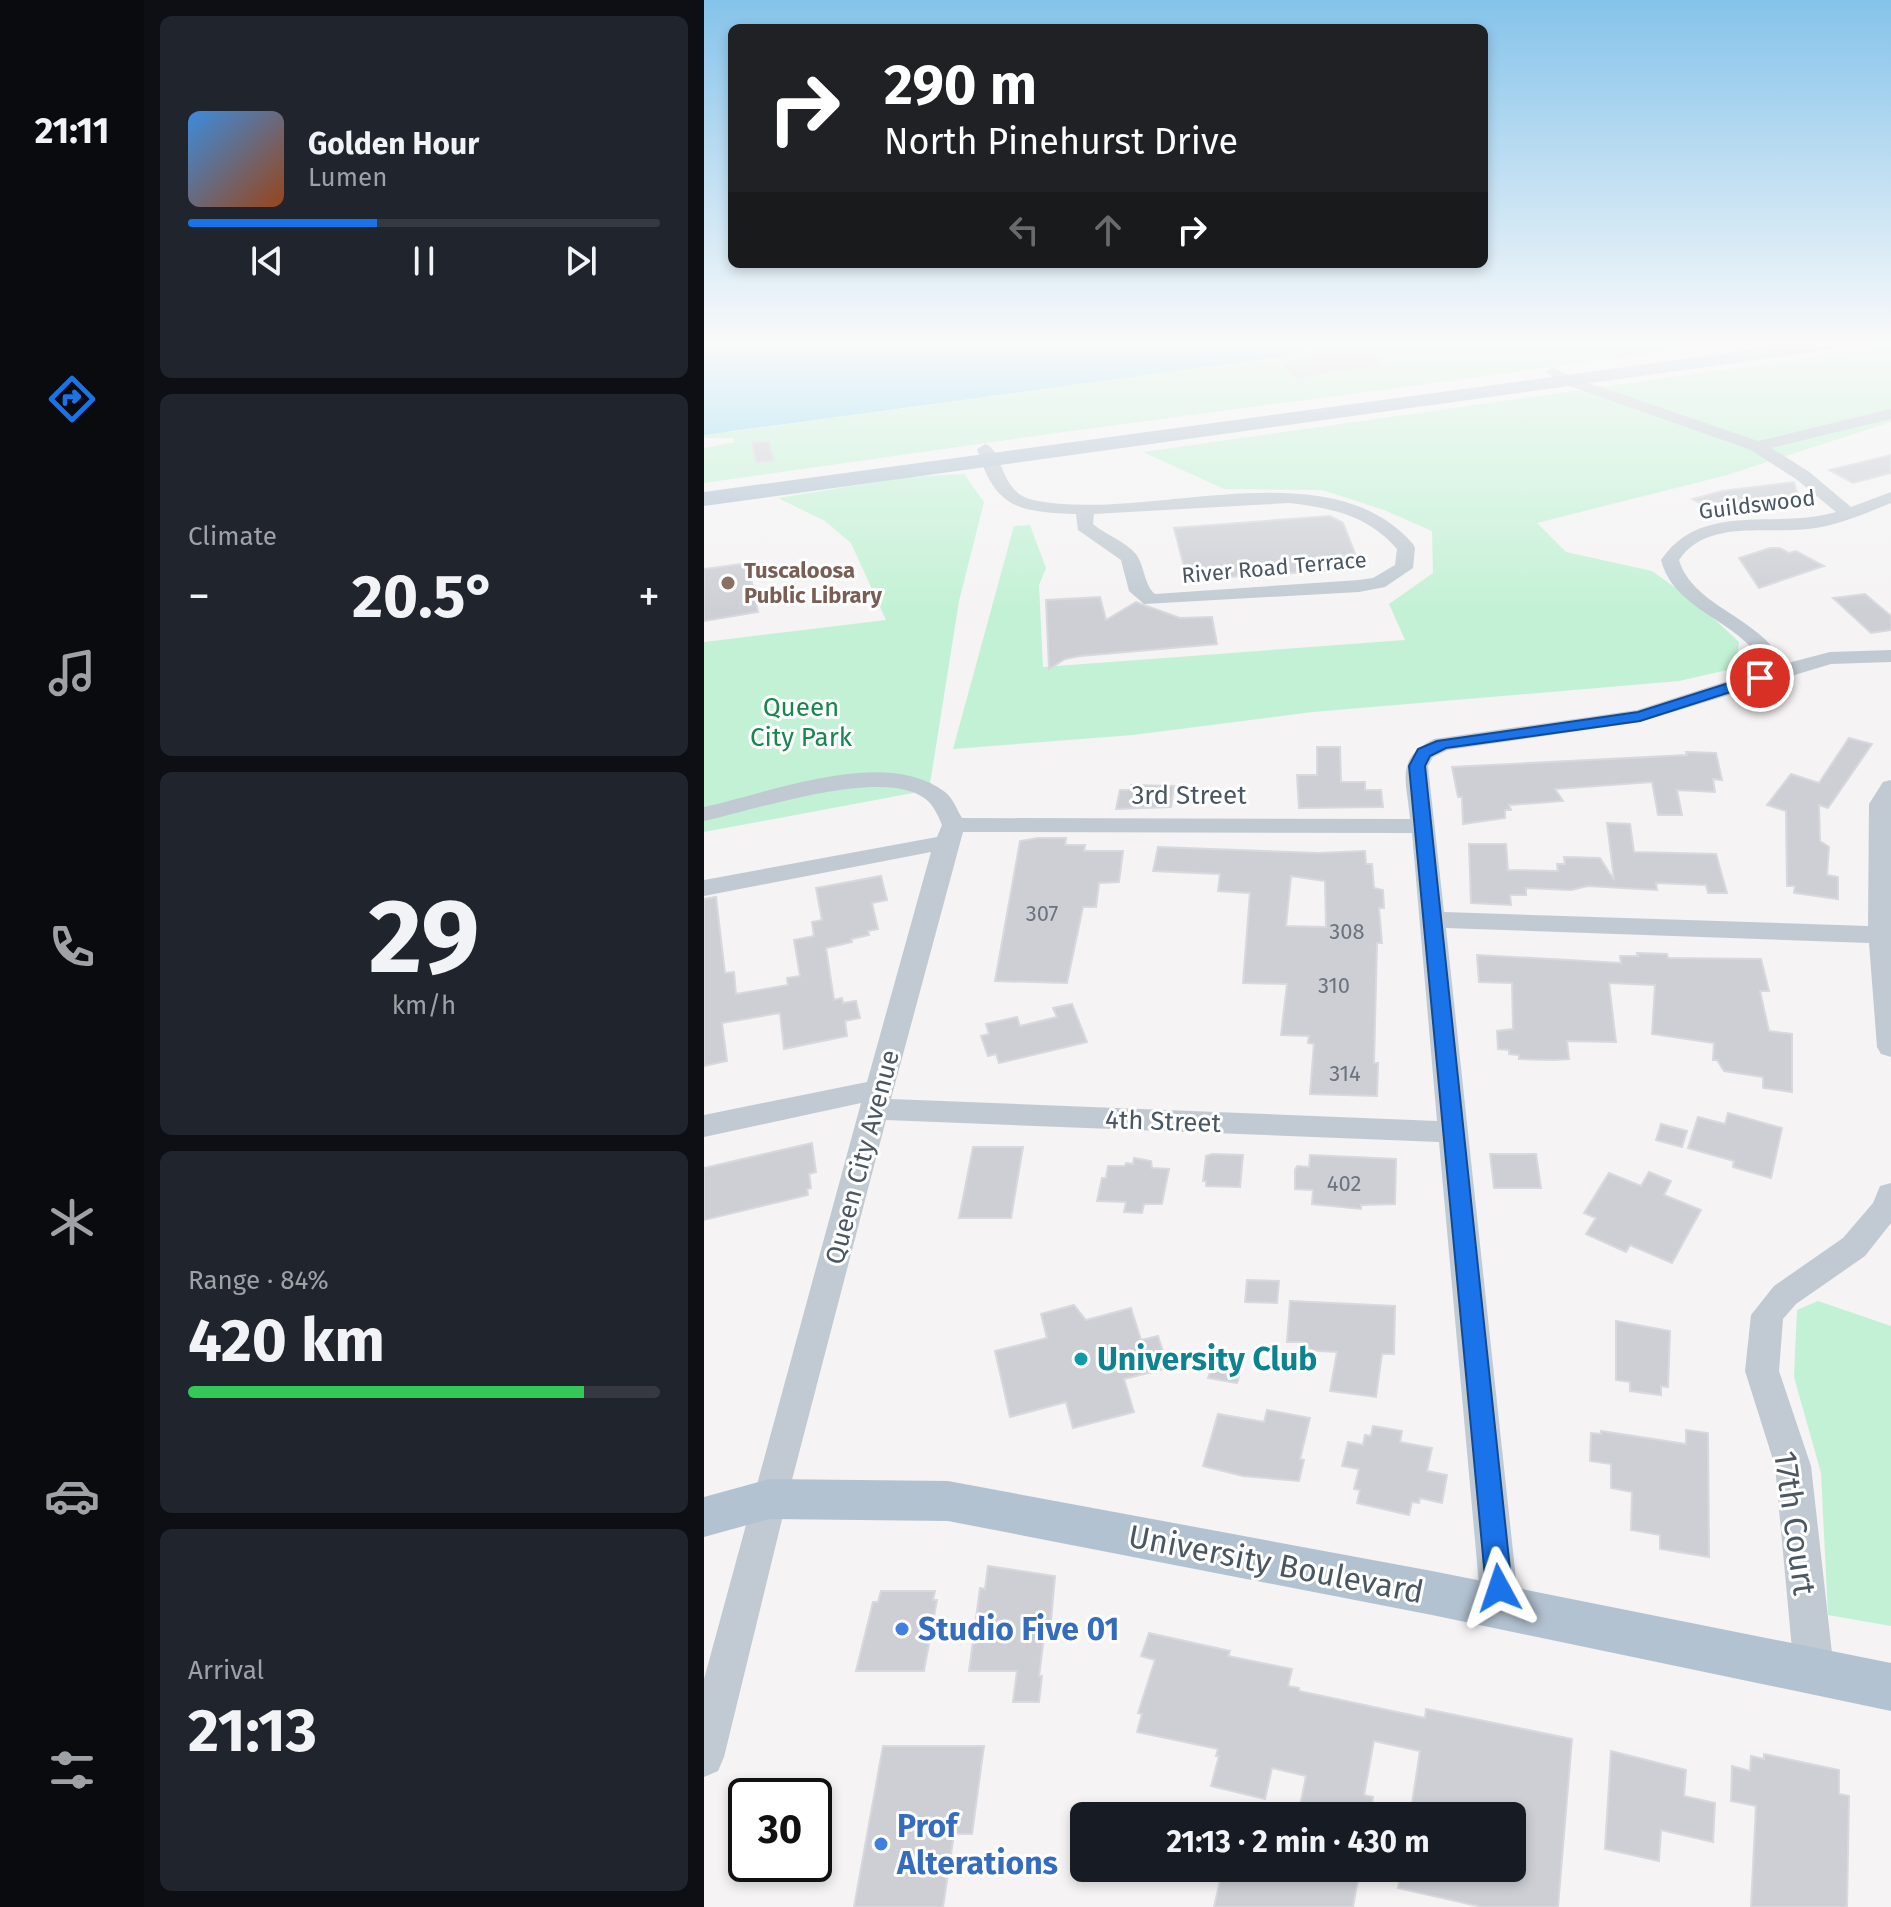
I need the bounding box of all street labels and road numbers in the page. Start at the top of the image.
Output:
street label: Guildswood [1697,484,1817,525]
street label: River Road Terrace [1180,546,1368,589]
street label: 3rd Street [1131,780,1247,811]
street label: Queen City Avenue [819,1047,906,1268]
street label: 4th Street [1105,1104,1222,1139]
street label: 17th Court [1766,1448,1824,1598]
street label: University Boulevard [1125,1517,1427,1611]

